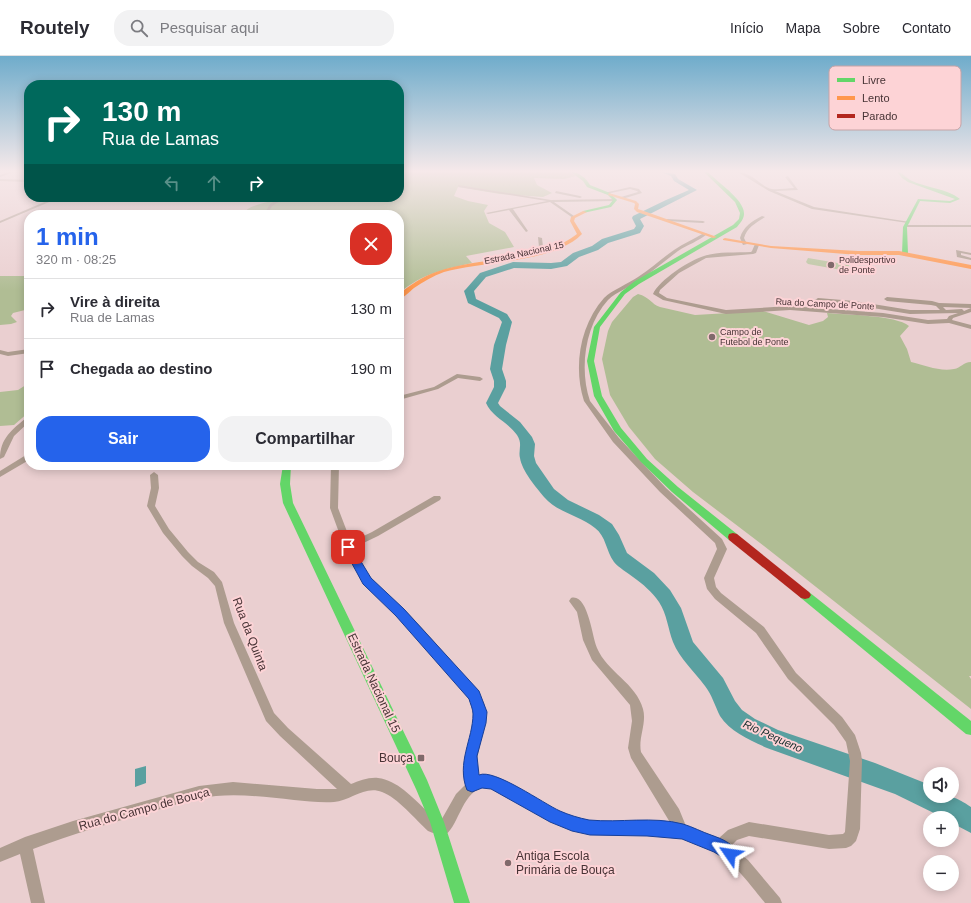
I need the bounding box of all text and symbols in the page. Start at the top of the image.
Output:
search box [114,10,394,46]
text: Routely [20,17,90,38]
icon: search [128,17,150,39]
text: Pesquisar aqui [160,19,259,36]
text: Início [730,20,764,36]
text: Mapa [786,20,821,36]
text: Sobre [843,20,880,36]
text: Contato [902,20,951,36]
legend [829,66,961,130]
text: Livre [862,74,886,86]
text: Lento [862,92,890,104]
icon: right [36,96,88,148]
text: 130 m [102,96,181,127]
text: Parado [862,110,897,122]
text: Rua de Lamas [102,129,219,149]
icon: left [161,172,183,194]
icon: ahead [203,172,225,194]
icon: right [245,172,267,194]
text: 1 min [36,223,99,250]
button: close [350,223,392,265]
street label: Estrada Nacional 15 [483,240,565,266]
text: 320 m · 08:25 [36,252,116,267]
place label: Polidesportivo de Ponte [839,255,896,275]
marker: Polidesportivo de Ponte [826,260,836,270]
text: Vire à direita [70,293,160,310]
street label: Rua do Campo de Ponte [775,296,875,312]
icon: right [36,298,58,320]
text: 130 m [350,300,392,317]
text: Rua de Lamas [70,310,155,325]
place label: Campo de Futebol de Ponte [720,327,789,347]
marker: Campo de Futebol de Ponte [707,332,717,342]
icon: arrive [36,358,58,380]
text: Chegada ao destino [70,360,213,377]
text: 190 m [350,360,392,377]
button: Sair [36,416,210,462]
button: Compartilhar [218,416,392,462]
pin [331,530,365,564]
icon: arrive [337,536,359,558]
street label: Rua da Quinta [230,595,271,673]
street label: Estrada Nacional 15 [345,631,403,735]
water label: Rio Pequeno [742,718,804,754]
place label: Bouça [379,751,413,765]
marker: Bouça [416,753,426,763]
map controls [923,767,959,891]
button: sound [923,767,959,803]
street label: Rua do Campo de Bouça [77,785,211,833]
button: + [923,811,959,847]
position arrow [709,833,751,875]
place label: Antiga Escola Primária de Bouça [516,849,615,877]
button: − [923,855,959,891]
marker: Antiga Escola Primária de Bouça [503,858,513,868]

